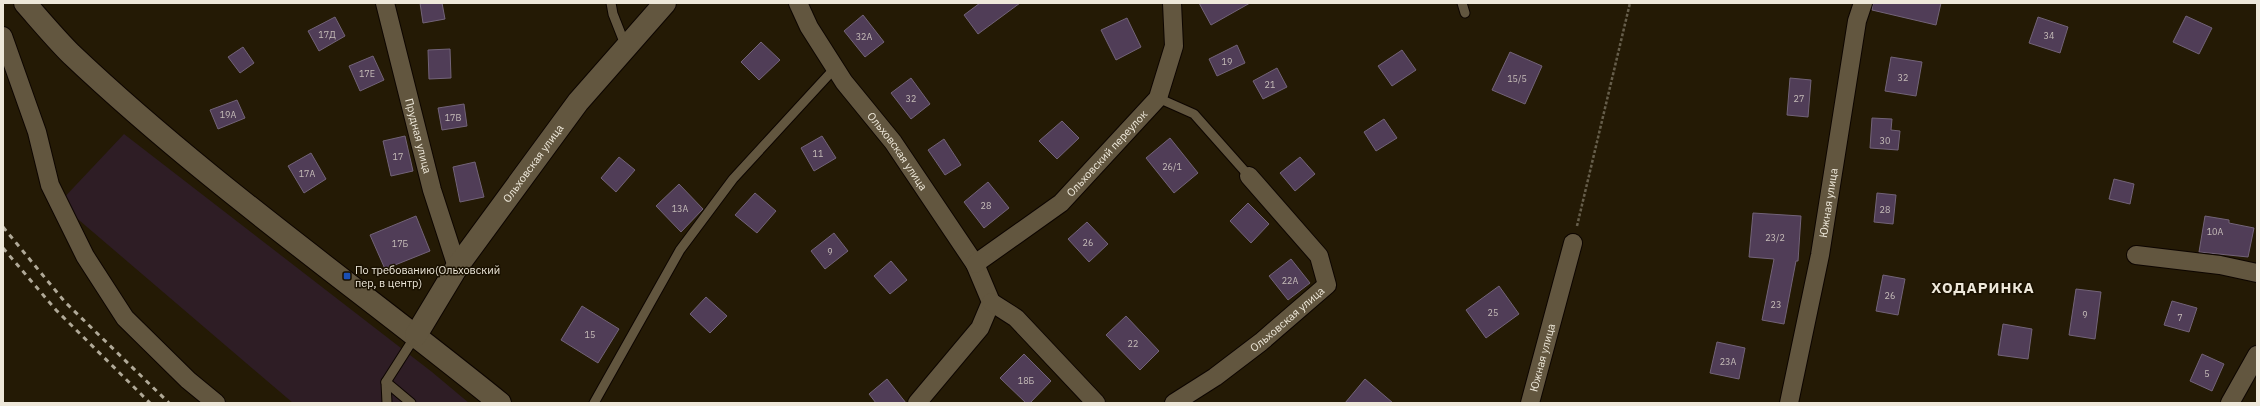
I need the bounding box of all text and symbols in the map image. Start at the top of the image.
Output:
house number: 17Д [318,29,336,40]
house number: 34 [2044,30,2054,41]
house number: 32А [856,31,873,42]
house number: 19 [1222,56,1232,67]
house number: 17Е [359,68,375,79]
house number: 32 [1898,72,1908,83]
house number: 15/5 [1507,73,1527,84]
house number: 21 [1265,79,1275,90]
house number: 32 [906,93,916,104]
house number: 27 [1794,93,1804,104]
street label: Прудная улица [402,97,435,175]
street label: Ольховский переулок [1063,107,1150,200]
house number: 19А [220,109,237,120]
street label: Ольховская улица [864,109,931,193]
house number: 17В [445,112,461,123]
street label: Ольховская улица [500,121,566,205]
house number: 30 [1880,135,1890,146]
house number: 11 [813,148,823,159]
house number: 17 [393,151,403,162]
house number: 26/1 [1162,161,1182,172]
street label: Южная улица [1816,167,1841,239]
house number: 17А [299,168,316,179]
house number: 28 [981,200,991,211]
house number: 13А [672,203,689,214]
house number: 28 [1880,204,1890,215]
house number: 10А [2207,226,2224,237]
house number: 23/2 [1765,232,1785,243]
house number: 26 [1083,237,1093,248]
house number: 17Б [392,238,409,249]
house number: 9 [827,246,833,257]
place label: По требованию(Ольховский пер, в центр) [355,263,500,290]
marker: По требованию(Ольховский пер, в центр) [342,271,352,281]
house number: 22А [1282,275,1299,286]
district label: ХОДАРИНКА [1931,278,2035,297]
street label: Ольховская улица [1247,283,1327,355]
house number: 26 [1885,290,1895,301]
house number: 23 [1771,299,1781,310]
house number: 25 [1488,307,1498,318]
house number: 9 [2082,309,2088,320]
house number: 7 [2177,312,2183,323]
street label: Южная улица [1526,322,1558,393]
house number: 15 [585,329,595,340]
house number: 22 [1128,338,1138,349]
house number: 23А [1720,356,1737,367]
house number: 5 [2204,368,2210,379]
house number: 18Б [1018,375,1035,386]

